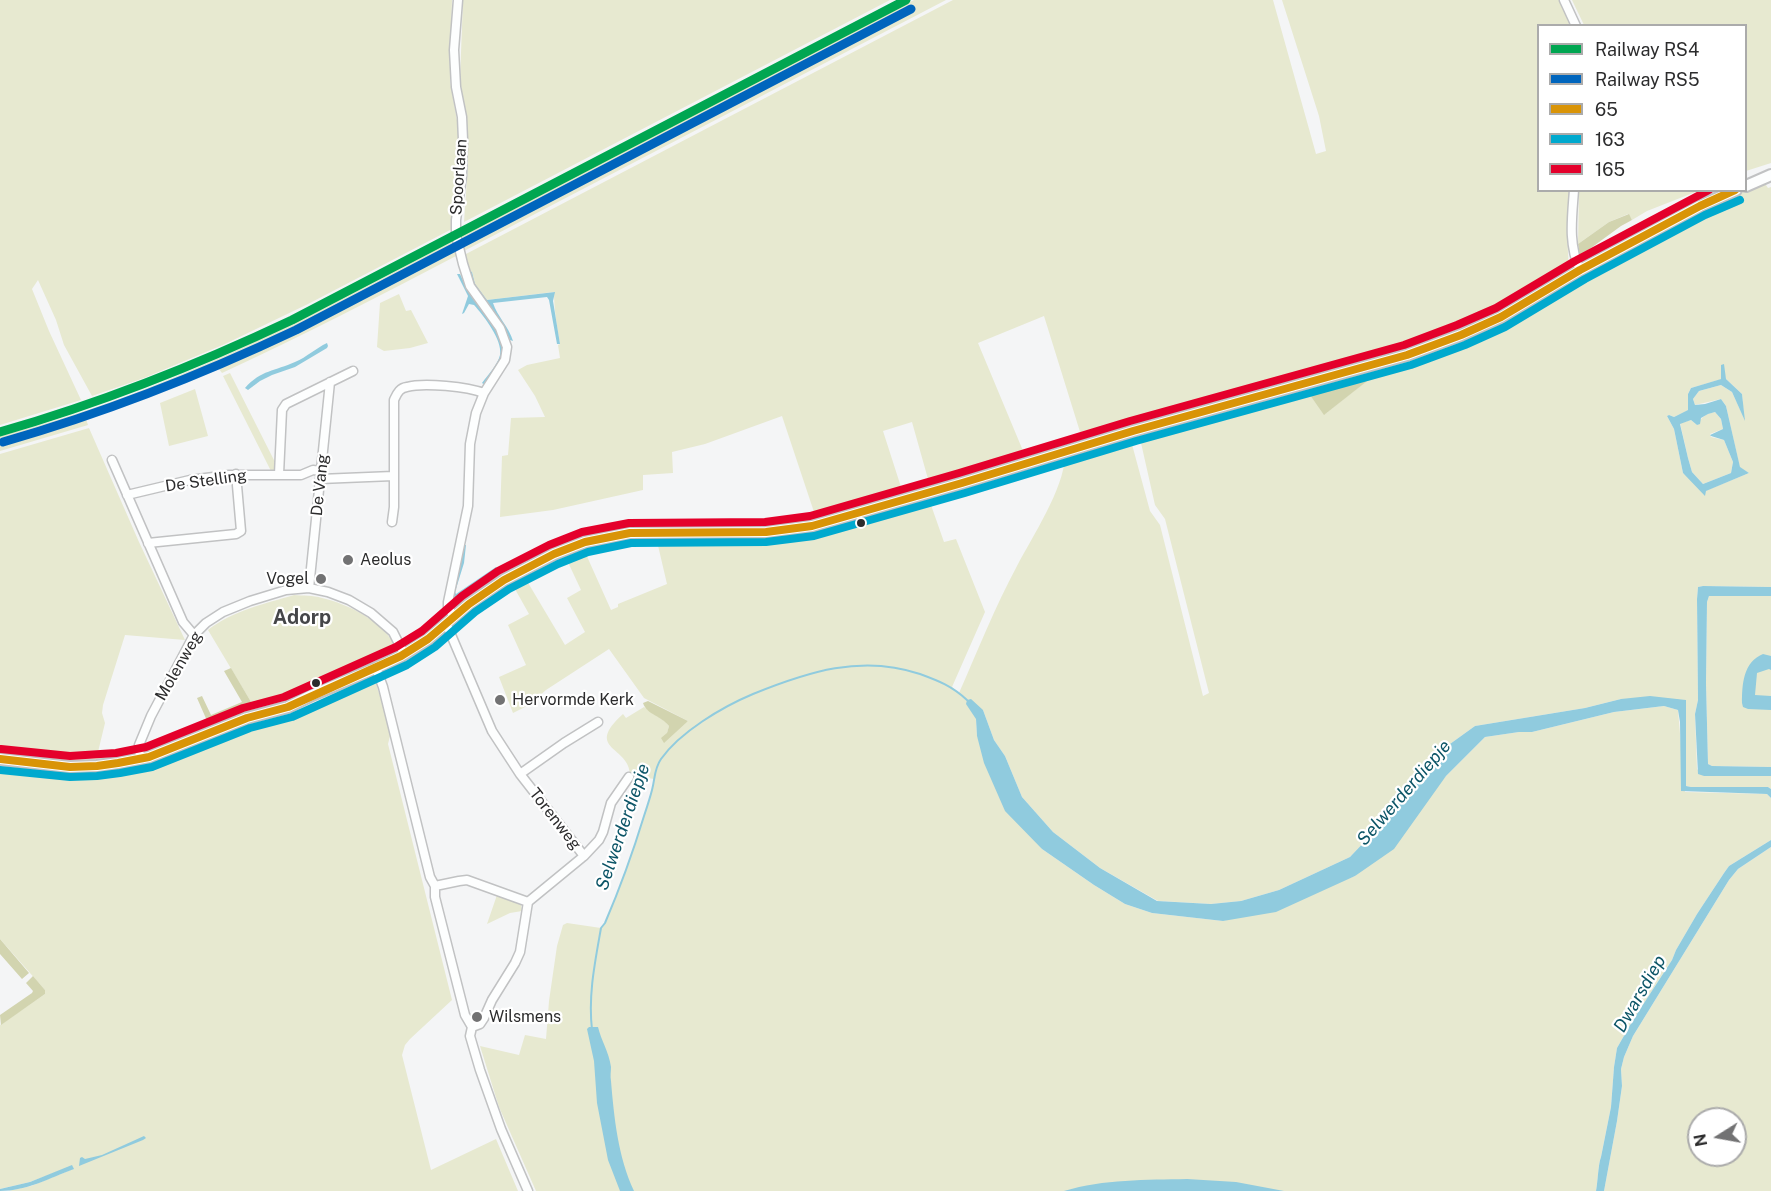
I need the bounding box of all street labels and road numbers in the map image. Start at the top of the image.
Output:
street label: Spoorlaan [447,138,471,216]
street label: De Vang [307,453,333,517]
street label: De Stelling [164,466,248,496]
street label: Molenweg [151,628,207,704]
street label: Torenweg [525,784,585,854]

